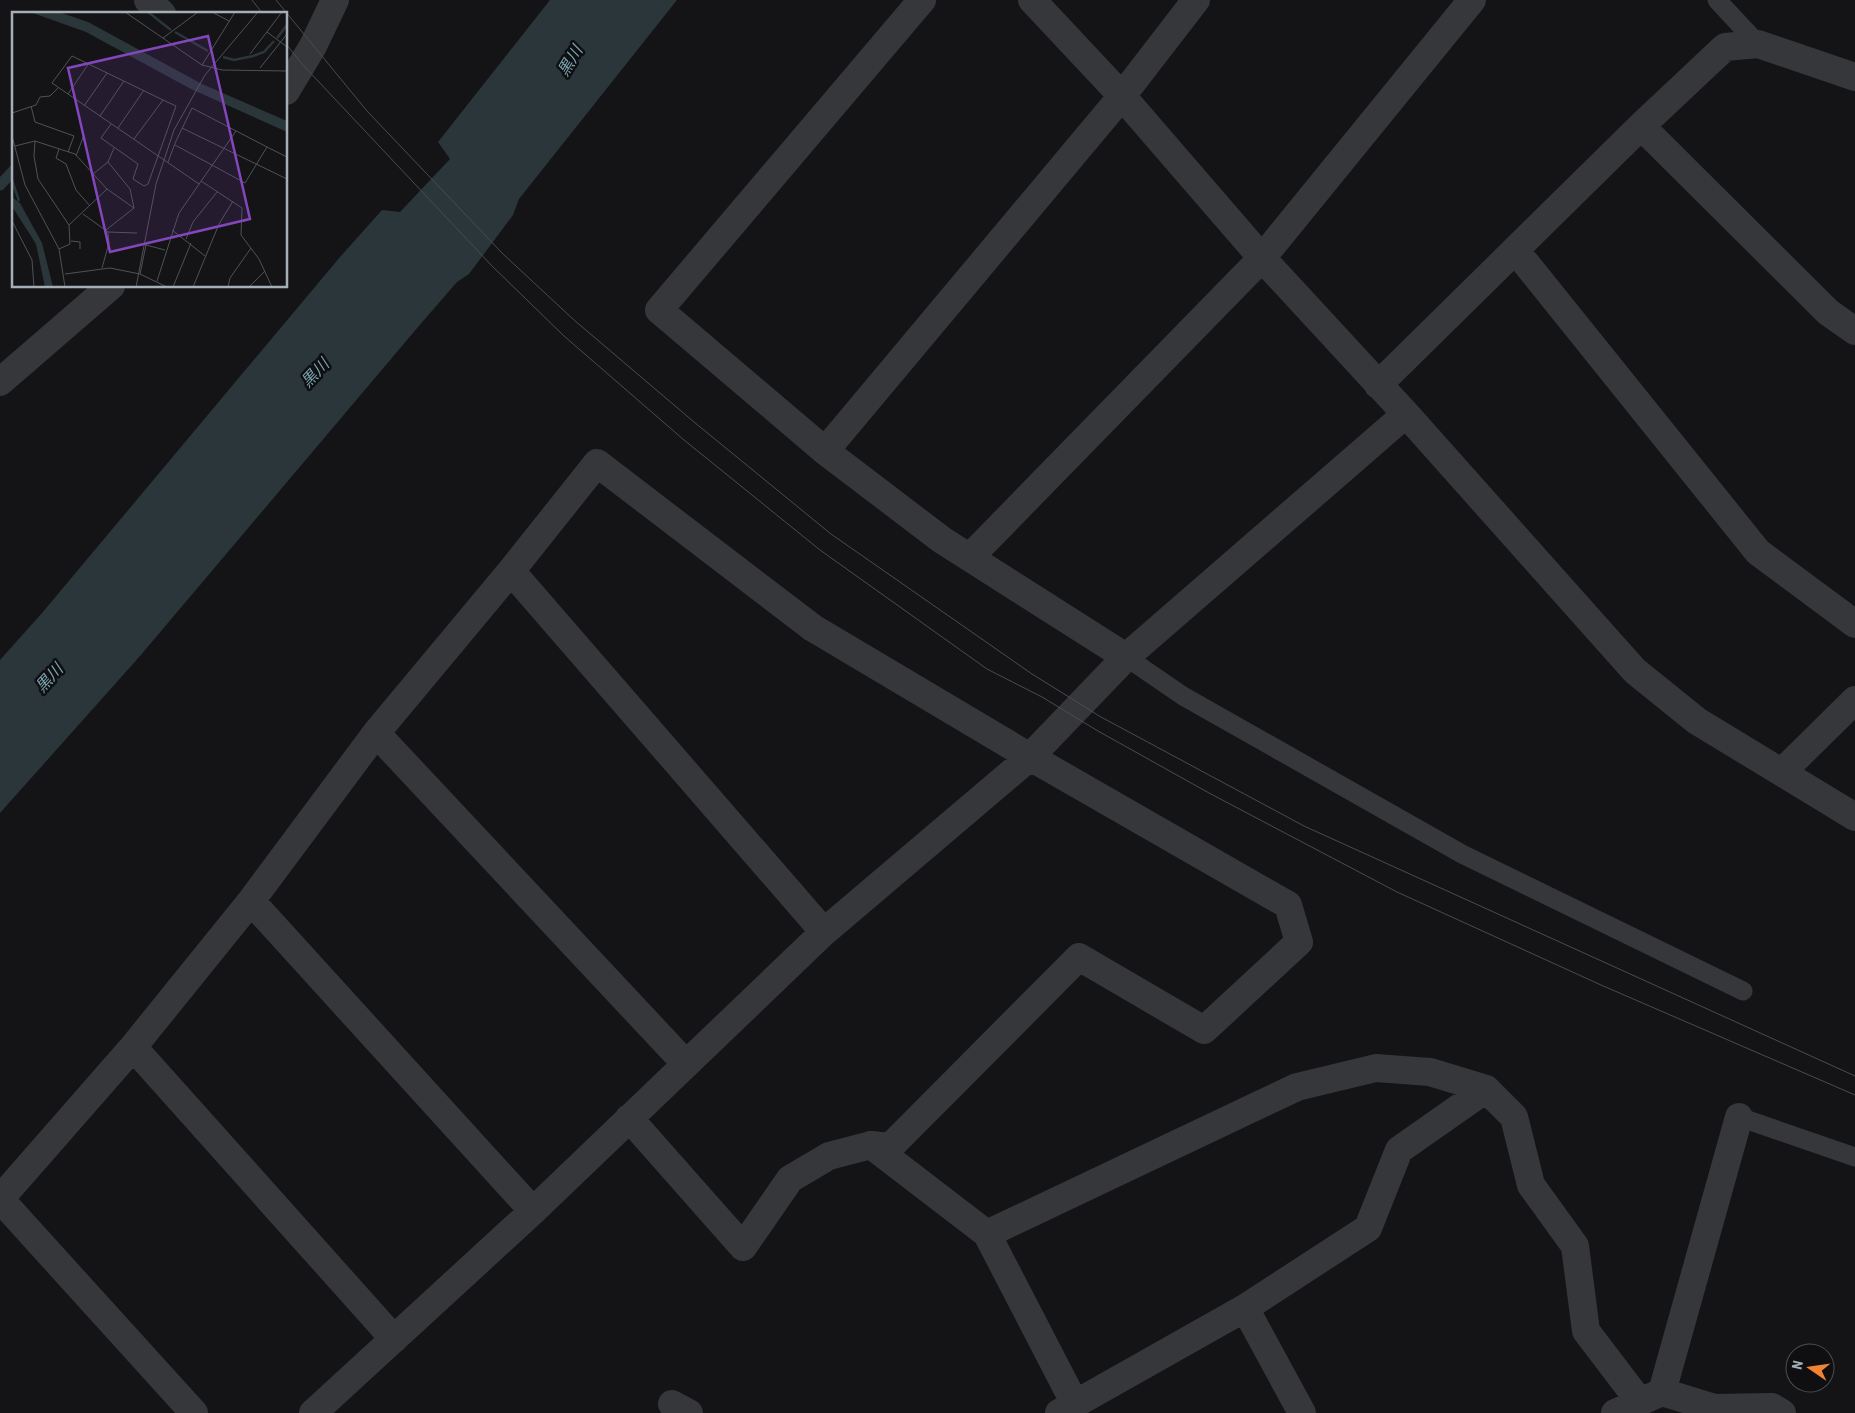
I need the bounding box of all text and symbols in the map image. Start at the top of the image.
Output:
inset map [12,12,288,288]
water label: 黒川 [554,41,587,80]
water label: 黒川 [297,353,334,391]
water label: 黒川 [31,658,68,696]
north arrow [1785,1343,1835,1393]
text: N [1789,1359,1806,1371]

